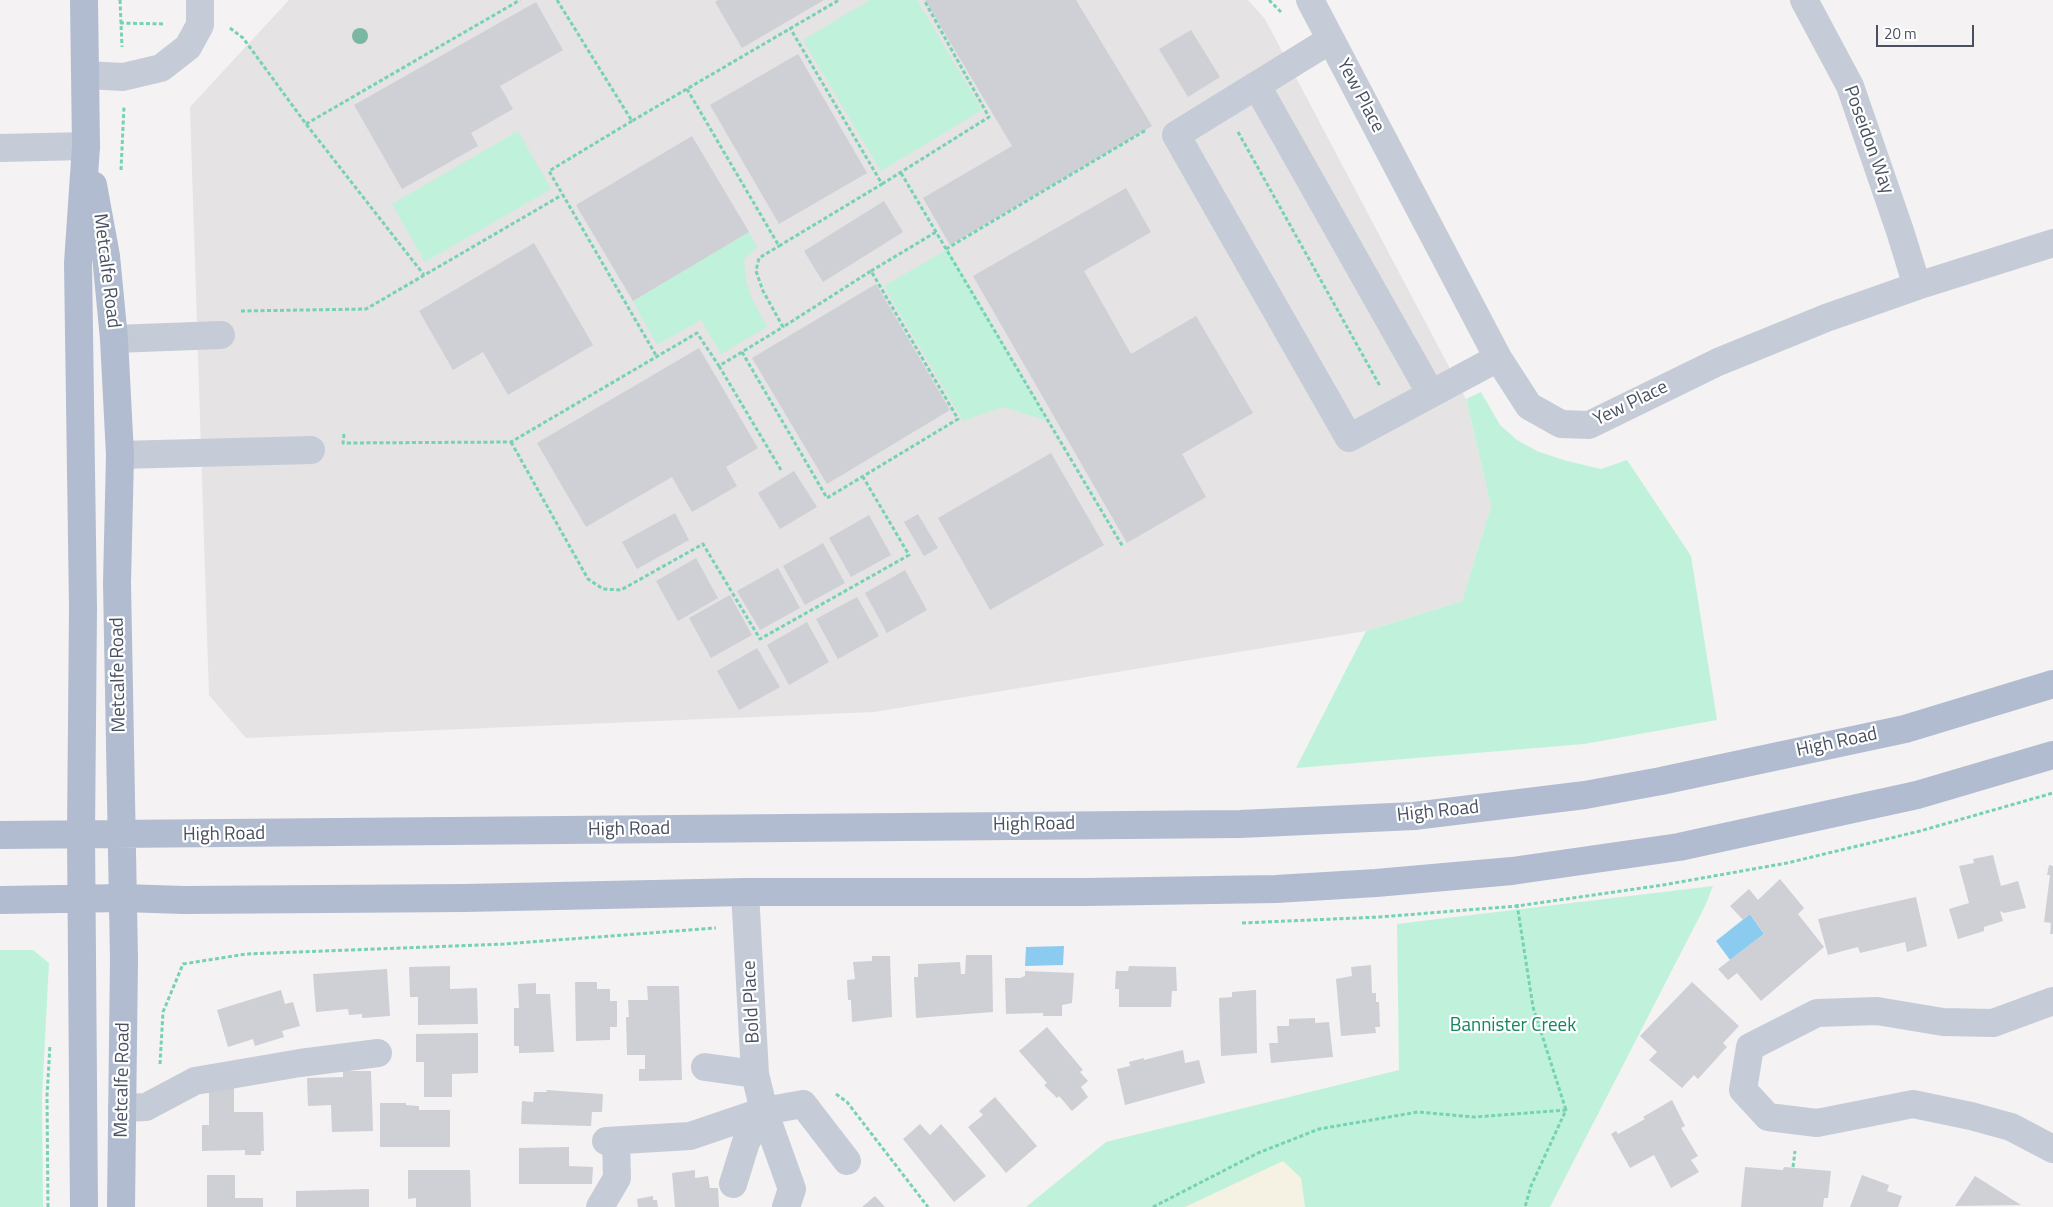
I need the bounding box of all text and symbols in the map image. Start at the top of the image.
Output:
scale bar [1878,15,1976,47]
text: 20 m [1884,22,1917,45]
street label: Yew Place [1331,55,1389,137]
street label: Poseidon Way [1838,83,1898,197]
street label: Metcalfe Road [88,212,124,330]
street label: Yew Place [1590,376,1672,432]
street label: Metcalfe Road [107,617,131,733]
street label: High Road [1794,723,1880,763]
street label: High Road [1396,796,1480,828]
street label: High Road [993,813,1075,837]
street label: High Road [588,818,670,842]
street label: High Road [183,823,265,847]
street label: Bold Place [738,960,766,1044]
park label: Bannister Creek [1450,1015,1576,1037]
street label: Metcalfe Road [111,1022,135,1138]

